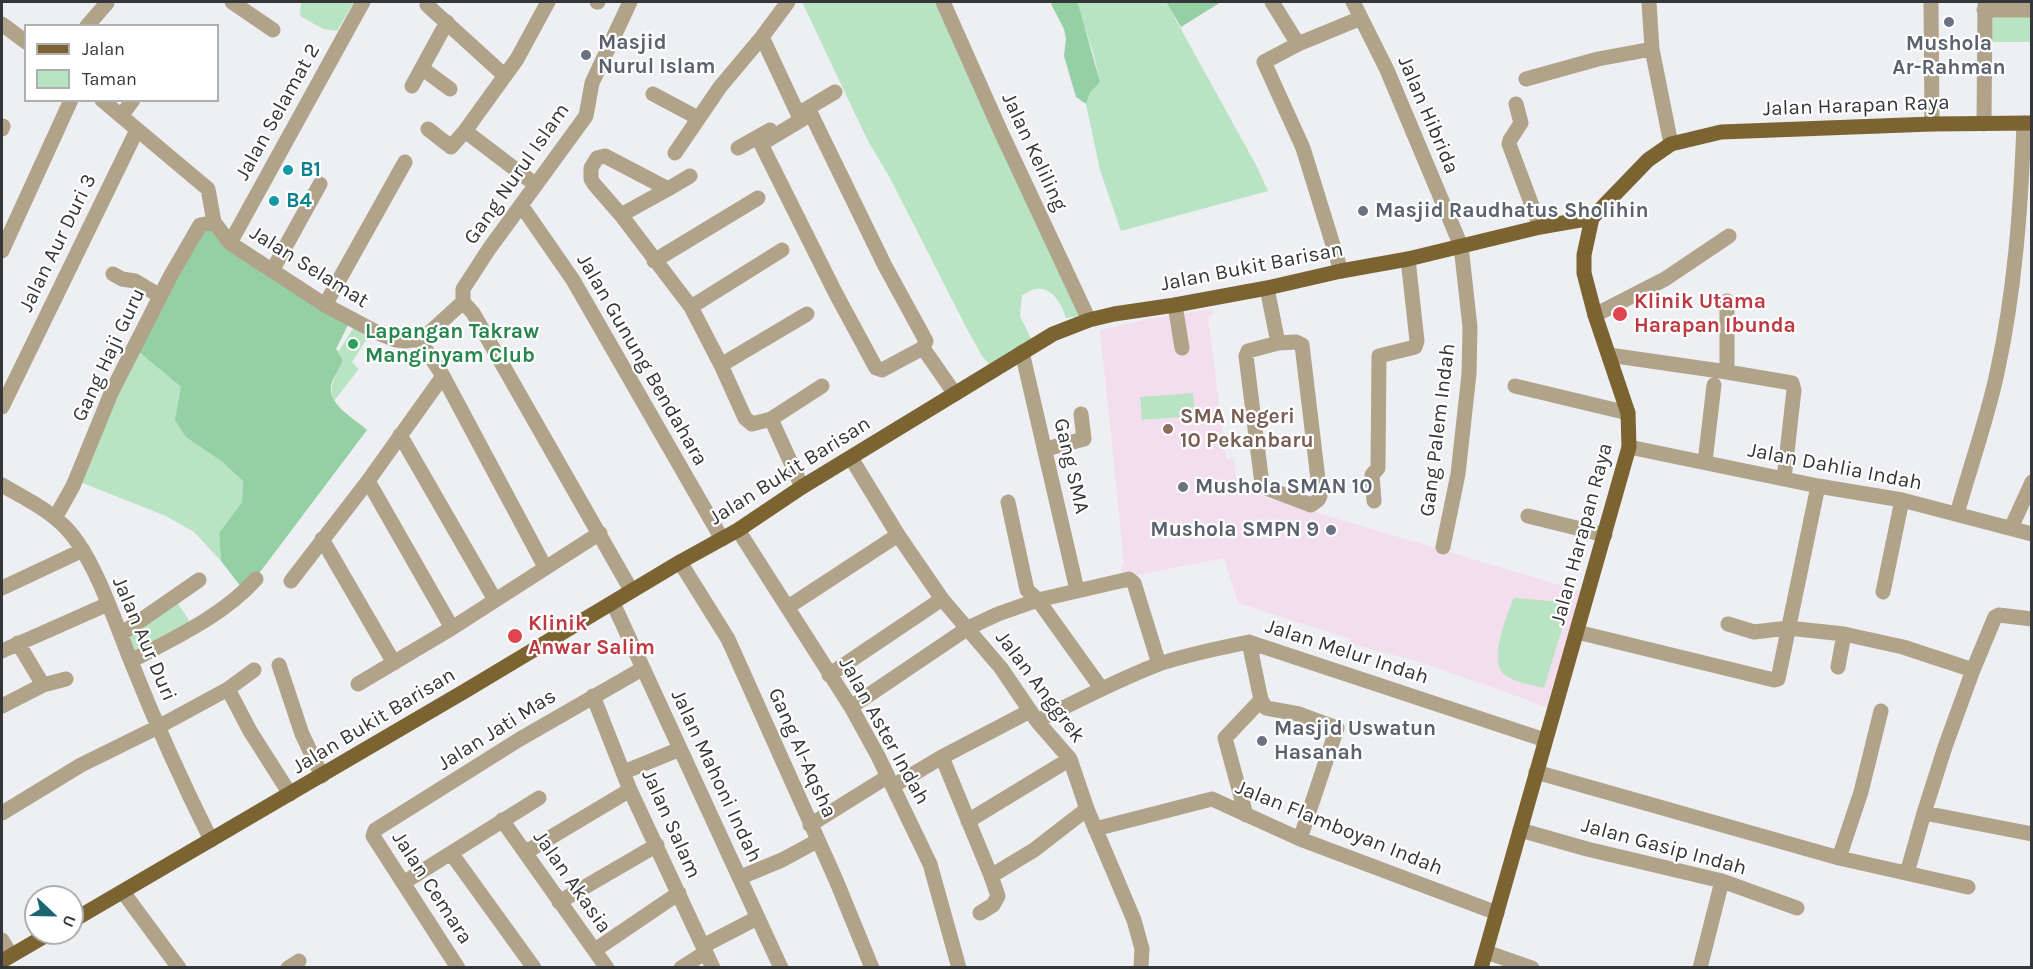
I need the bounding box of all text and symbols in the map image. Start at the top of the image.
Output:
marker: Mushola Ar-Rahman [1942,15,1956,29]
legend [24,24,219,102]
place label: Masjid Nurul Islam [598,30,715,80]
place label: Mushola Ar-Rahman [1892,31,2006,81]
text: Jalan [82,38,125,60]
street label: Jalan Selamat 2 [230,39,326,185]
marker: Masjid Nurul Islam [579,48,593,62]
street label: Jalan Hibrida [1392,52,1464,178]
text: Taman [82,68,137,90]
street label: Jalan Keliling [996,89,1072,215]
street label: Jalan Harapan Raya [1762,90,1950,122]
street label: Gang Nurul Islam [459,98,575,250]
place label: B1 [300,157,321,183]
marker: B1 [281,163,295,177]
street label: Jalan Aur Duri 3 [14,170,102,316]
place label: B4 [286,188,312,214]
marker: B4 [267,194,281,208]
place label: Masjid Raudhatus Sholihin [1375,198,1649,224]
marker: Masjid Raudhatus Sholihin [1356,204,1370,218]
street label: Jalan Selamat [245,221,373,313]
street label: Jalan Bukit Barisan [1158,237,1346,297]
street label: Jalan Gunung Bendahara [571,250,713,470]
street label: Gang Haji Guru [67,284,151,426]
place label: Klinik Utama Harapan Ibunda [1634,289,1796,339]
marker: Klinik Utama Harapan Ibunda [1611,305,1629,323]
place label: Lapangan Takraw Manginyam Club [365,319,539,369]
marker: Lapangan Takraw Manginyam Club [346,337,360,351]
street label: Gang Palem Indah [1415,342,1461,518]
place label: SMA Negeri 10 Pekanbaru [1180,404,1314,454]
street label: Jalan Bukit Barisan [705,411,875,531]
street label: Gang SMA [1048,416,1094,516]
marker: SMA Negeri 10 Pekanbaru [1161,422,1175,436]
street label: Jalan Dahlia Indah [1746,438,1924,496]
street label: Jalan Harapan Raya [1546,440,1618,628]
place label: Mushola SMAN 10 [1195,474,1373,500]
marker: Mushola SMAN 10 [1176,480,1190,494]
place label: Mushola SMPN 9 [1150,517,1319,543]
marker: Mushola SMPN 9 [1324,523,1338,537]
street label: Jalan Aur Duri [106,573,182,705]
place label: Klinik Anwar Salim [528,611,655,661]
street label: Jalan Melur Indah [1262,614,1432,690]
street label: Jalan Anggrek [990,626,1090,748]
marker: Klinik Anwar Salim [506,627,524,645]
street label: Jalan Aster Indah [833,653,935,809]
street label: Jalan Bukit Barisan [288,662,460,780]
street label: Jalan Jati Mas [433,684,561,776]
street label: Gang Al-Aqsha [762,684,842,822]
street label: Jalan Mahoni Indah [665,686,767,866]
place label: Masjid Uswatun Hasanah [1274,716,1436,766]
marker: Masjid Uswatun Hasanah [1255,734,1269,748]
street label: Jalan Salam [636,766,706,882]
street label: Jalan Flamboyan Indah [1232,775,1446,881]
street label: Jalan Gasip Indah [1579,813,1749,881]
street label: Jalan Akasia [527,826,617,938]
street label: Jalan Cemara [386,827,478,949]
north arrow [24,885,84,945]
text: U [58,912,80,930]

